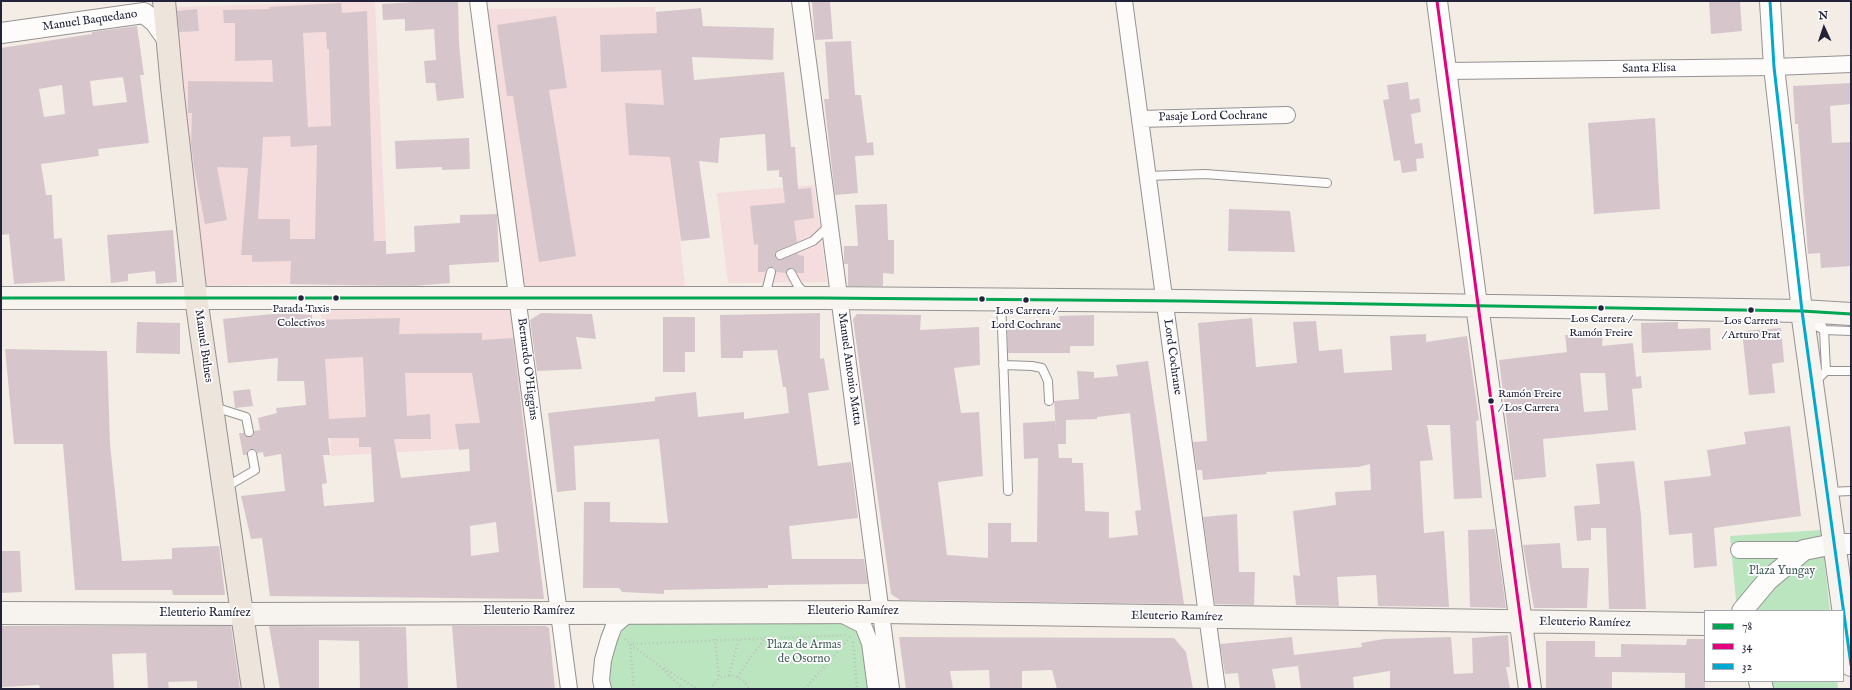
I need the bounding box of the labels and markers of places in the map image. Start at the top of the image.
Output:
marker: Parada Taxis Colectivos [296,293,306,303]
unlabelled marker [331,293,341,303]
unlabelled marker [977,294,987,304]
marker: Los Carrera / Lord Cochrane [1021,295,1031,305]
place label: Parada Taxis Colectivos [273,303,329,329]
marker: Los Carrera / Ramón Freire [1596,303,1606,313]
place label: Los Carrera / Lord Cochrane [991,305,1061,331]
marker: Los Carrera / Arturo Prat [1746,305,1756,315]
place label: Los Carrera / Ramón Freire [1569,313,1633,339]
place label: Los Carrera / Arturo Prat [1722,315,1780,341]
place label: Ramón Freire / Los Carrera [1498,388,1562,414]
marker: Ramón Freire / Los Carrera [1486,396,1496,406]

